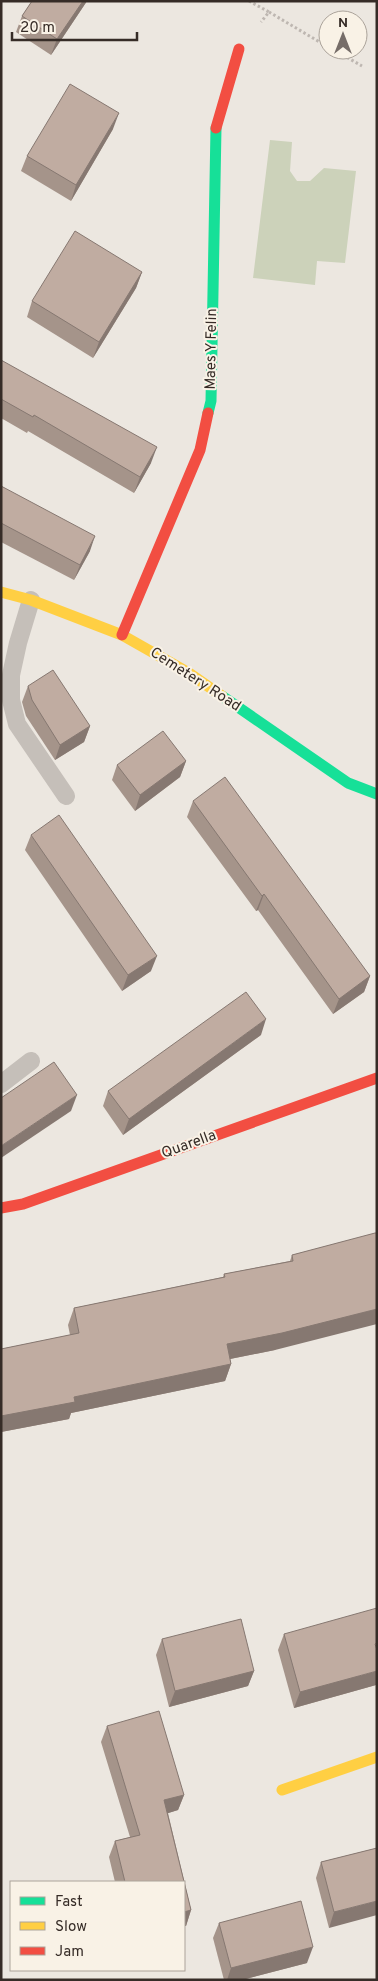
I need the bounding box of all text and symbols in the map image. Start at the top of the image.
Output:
scale bar [12,10,138,42]
north arrow [318,10,368,60]
text: N [338,15,348,32]
text: 20 m [20,19,55,38]
street label: Maes Y Felin [202,308,222,390]
street label: Cemetery Road [146,644,244,716]
street label: Quarella [159,1126,219,1164]
legend [10,1881,185,1971]
text: Fast [55,1893,83,1912]
text: Slow [55,1918,87,1937]
text: Jam [55,1943,84,1962]

